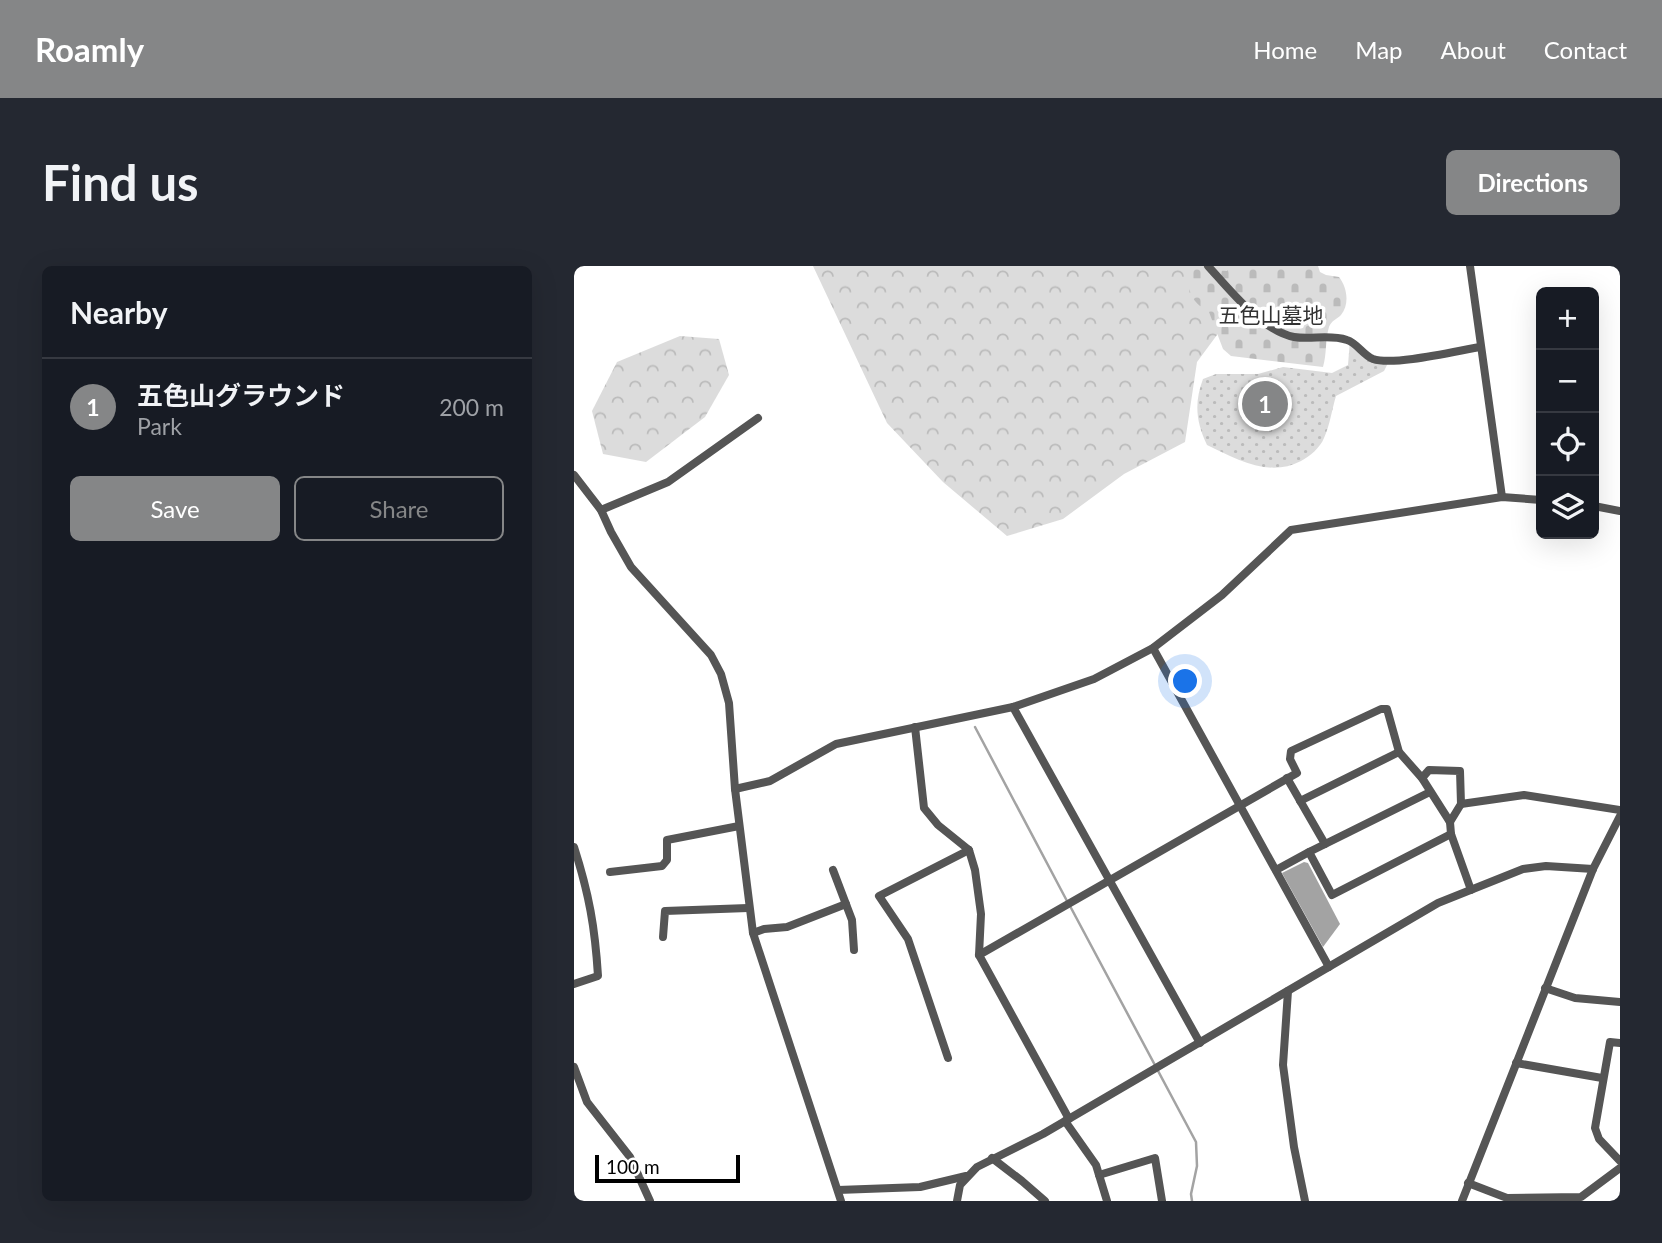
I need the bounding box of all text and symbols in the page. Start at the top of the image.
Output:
text: Roamly [35,29,144,69]
text: Home [1253,35,1317,64]
text: Map [1355,35,1403,64]
text: About [1441,35,1506,64]
text: Contact [1544,35,1627,64]
button: Directions [1446,150,1620,215]
text: Find us [42,153,199,211]
map controls [1536,287,1599,539]
button: + [1536,287,1599,350]
text: Nearby [70,294,168,330]
park label: 五色山墓地 [1219,302,1324,327]
button: − [1536,350,1599,413]
pin: 1 [1242,378,1288,430]
text: 五色山グラウンド [137,379,345,411]
text: 1 [86,393,100,421]
text: 200 m [439,393,504,421]
text: Park [137,412,182,440]
button: locate [1536,413,1599,476]
button: Save [70,476,280,541]
button: Share [294,476,504,541]
button: layers [1536,476,1599,539]
your location [1168,664,1202,698]
scale bar [595,1152,740,1184]
text: 100 m [606,1155,660,1178]

